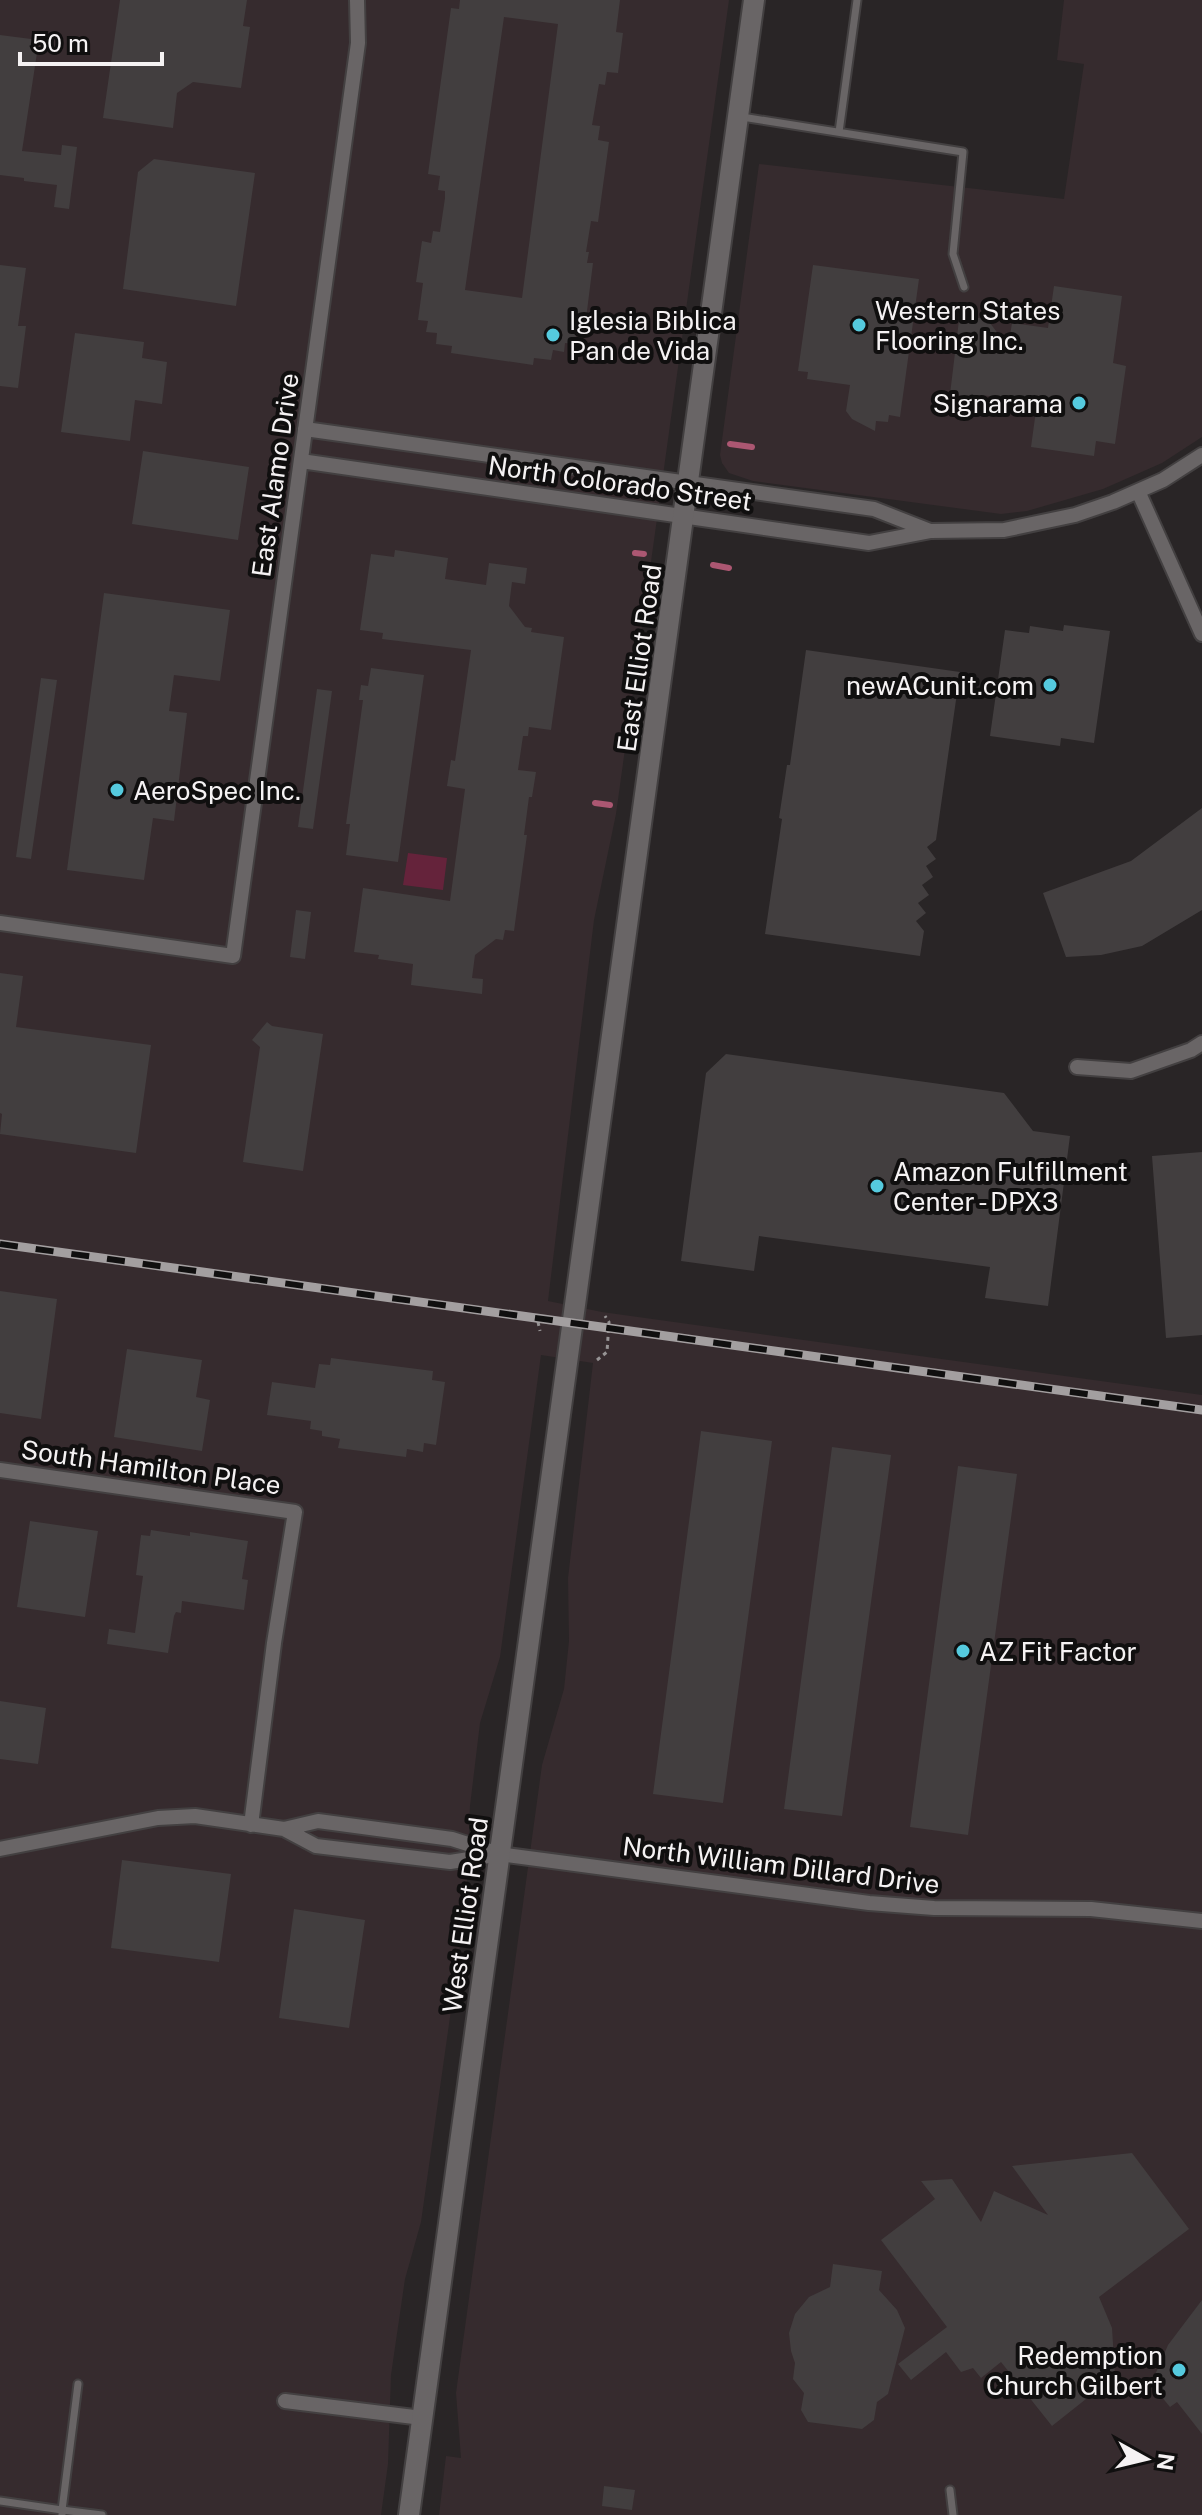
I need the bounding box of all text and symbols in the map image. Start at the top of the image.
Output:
scale bar [20,16,162,66]
text: 50 m [32,29,89,57]
place label: Western States Flooring Inc. [875,295,1060,356]
place label: Iglesia Biblica Pan de Vida [569,305,737,366]
marker: Western States Flooring Inc. [850,316,868,334]
marker: Iglesia Biblica Pan de Vida [544,326,562,344]
street label: East Alamo Drive [245,371,305,579]
place label: Signarama [933,388,1063,419]
marker: Signarama [1070,394,1088,412]
street label: North Colorado Street [486,449,754,517]
street label: East Elliot Road [610,562,668,754]
place label: newACunit.com [846,670,1034,701]
marker: newACunit.com [1041,676,1059,694]
place label: AeroSpec Inc. [133,775,301,806]
marker: AeroSpec Inc. [108,781,126,799]
place label: Amazon Fulfillment Center - DPX3 [893,1156,1128,1217]
marker: Amazon Fulfillment Center - DPX3 [868,1177,886,1195]
street label: South Hamilton Place [19,1433,283,1501]
place label: AZ Fit Factor [979,1636,1137,1667]
marker: AZ Fit Factor [954,1642,972,1660]
street label: West Elliot Road [436,1815,494,2015]
street label: North William Dillard Drive [621,1830,941,1900]
place label: Redemption Church Gilbert [986,2340,1163,2401]
marker: Redemption Church Gilbert [1170,2361,1188,2379]
north arrow [1106,2419,1186,2499]
text: N [1152,2451,1180,2472]

